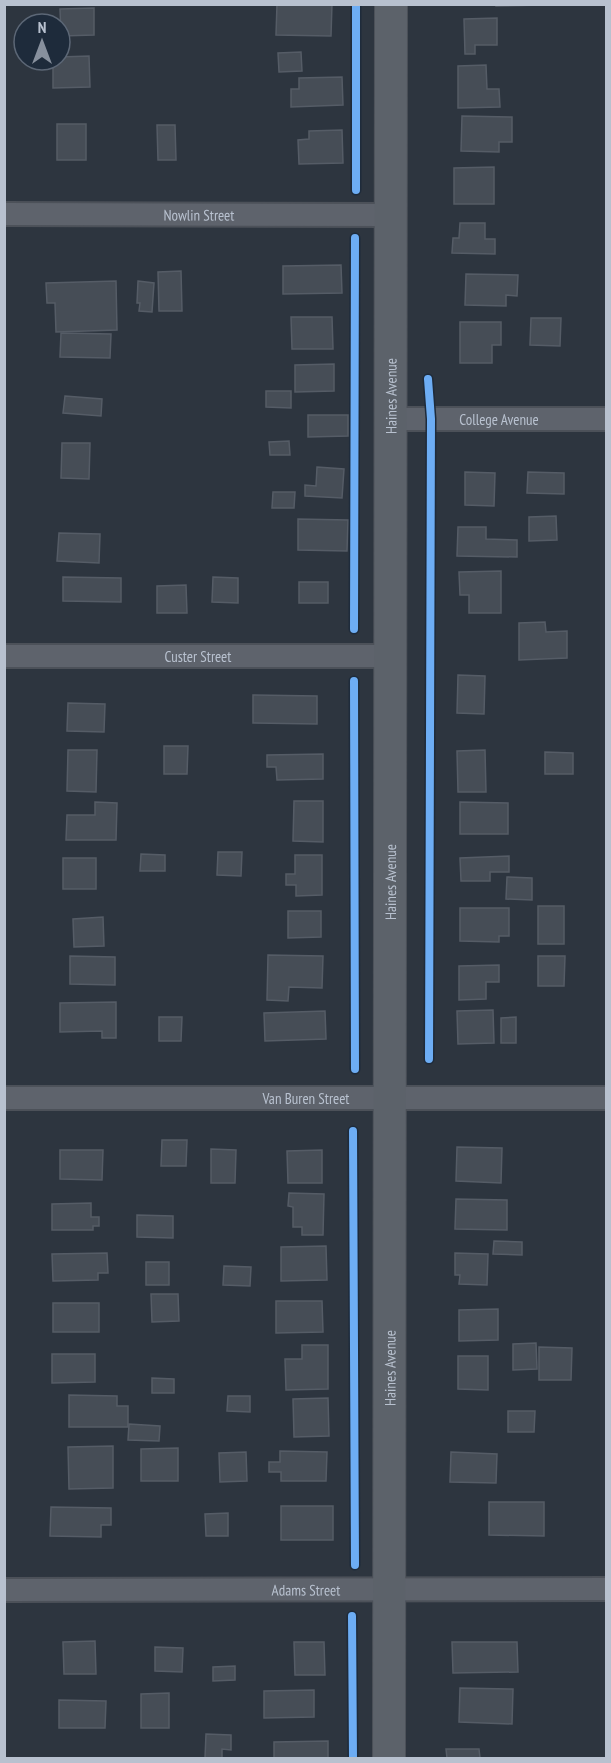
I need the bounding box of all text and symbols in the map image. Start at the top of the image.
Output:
north arrow [12,12,72,72]
text: N [38,17,46,37]
street label: Nowlin Street [163,205,235,224]
street label: Haines Avenue [381,358,400,434]
street label: College Avenue [459,410,539,429]
street label: Custer Street [165,647,231,666]
street label: Haines Avenue [380,844,400,920]
street label: Van Buren Street [262,1089,349,1108]
street label: Haines Avenue [380,1330,399,1406]
street label: Adams Street [272,1580,340,1599]

